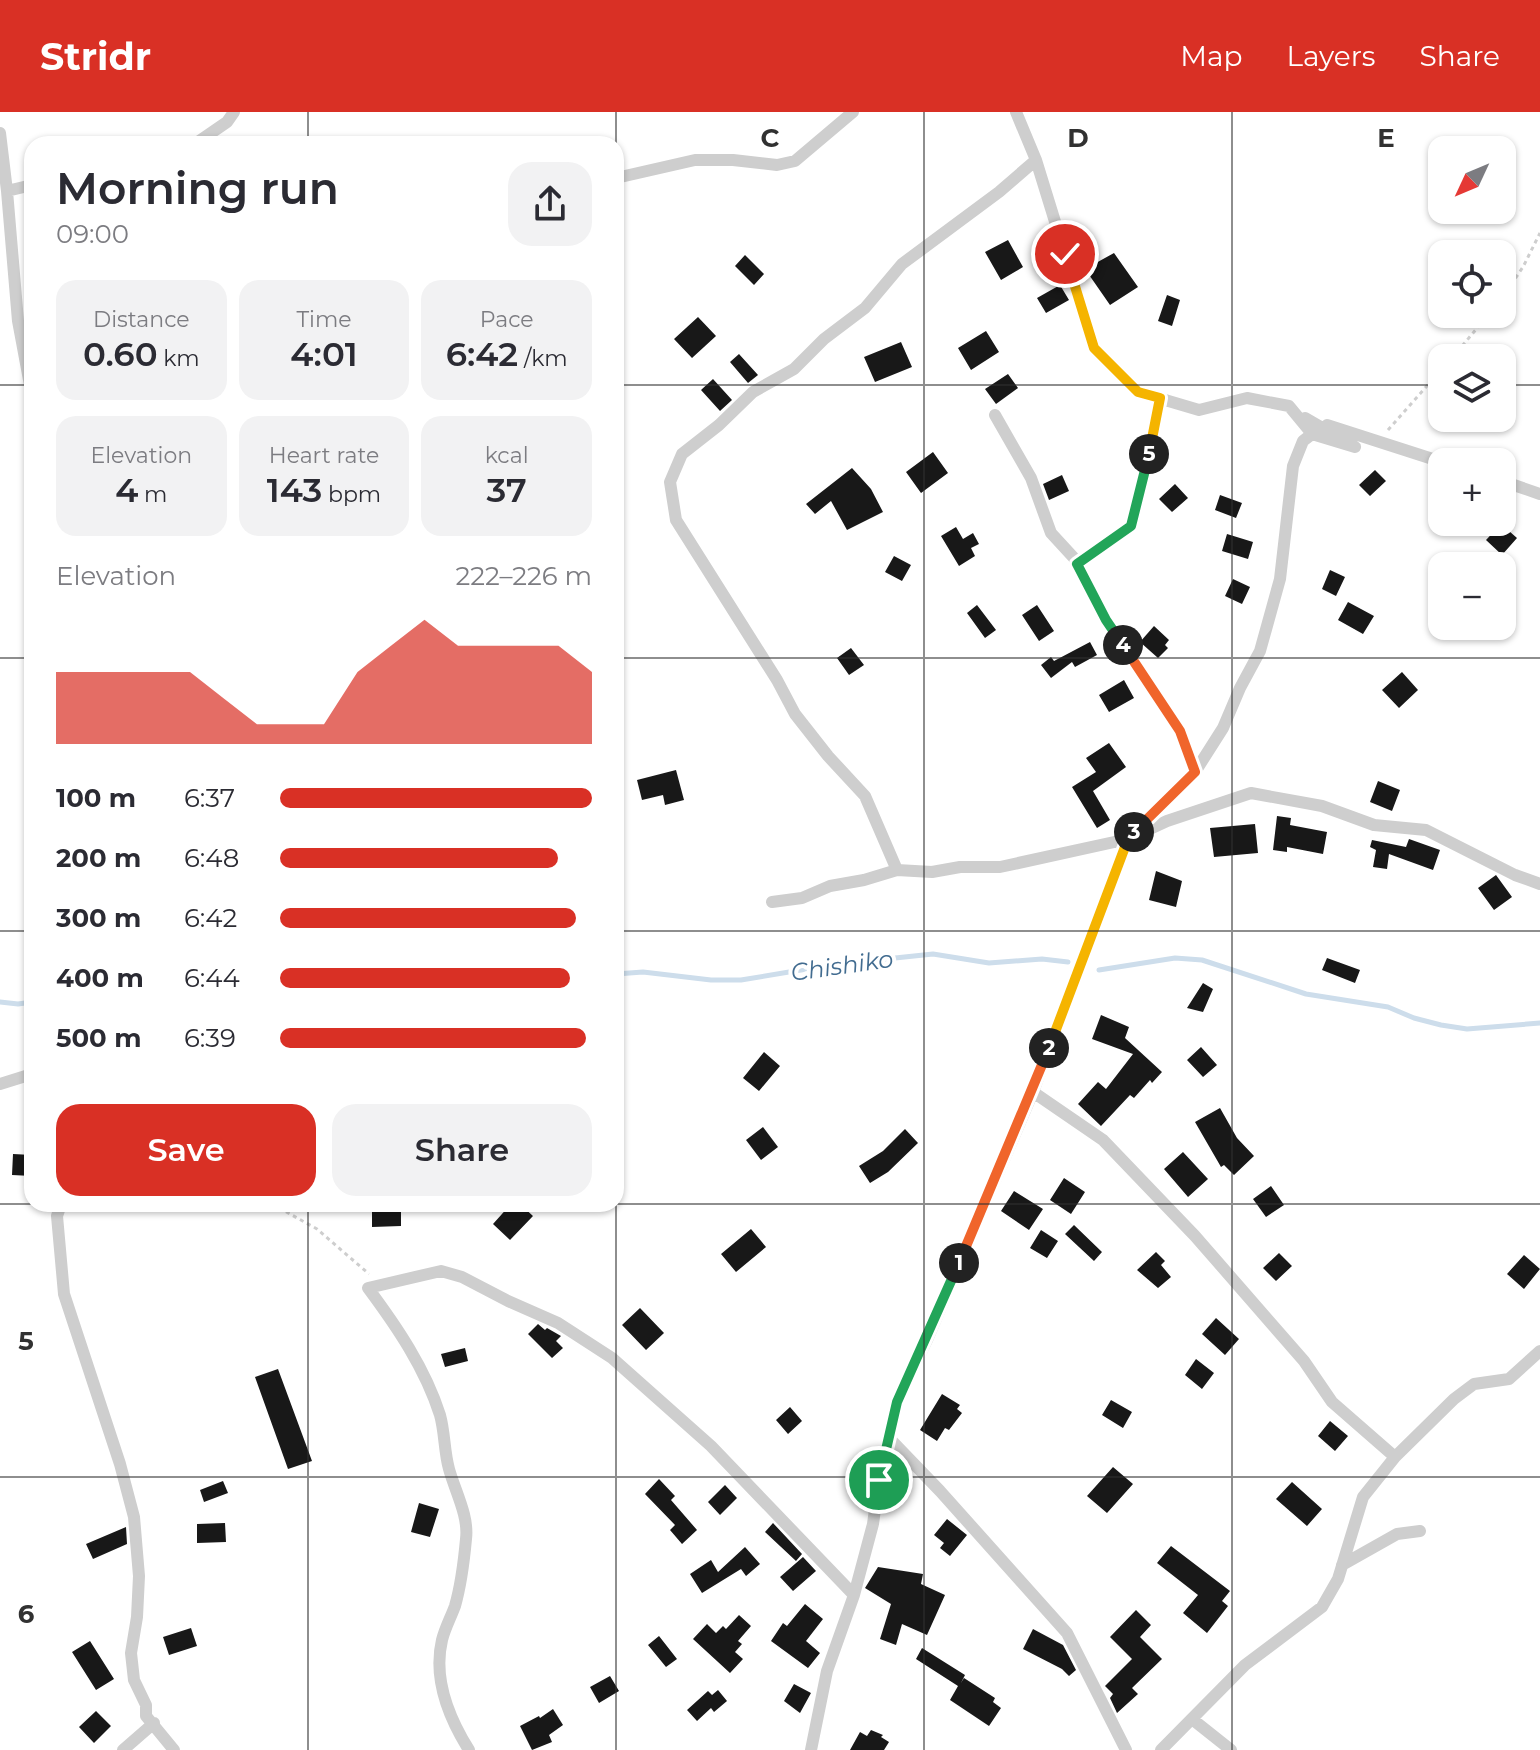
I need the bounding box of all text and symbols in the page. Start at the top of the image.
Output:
text: Stridr [40,33,151,80]
text: Map [1180,39,1243,73]
text: Layers [1287,39,1376,73]
text: Share [1420,39,1500,73]
text: C [761,122,780,154]
text: D [1067,122,1089,154]
text: E [1377,122,1395,154]
north arrow [1428,136,1516,224]
map controls [1428,136,1516,640]
text: Morning run [56,161,339,215]
button: share [508,162,592,246]
text: 09:00 [56,218,129,250]
pin [1031,220,1099,288]
icon: check [1043,232,1087,276]
button: locate [1428,240,1516,328]
text: Distance [93,306,190,333]
text: Time [296,306,352,333]
text: Pace [480,306,534,333]
text: 0.60 [83,333,158,375]
text: 4:01 [290,333,358,375]
text: 6:42 [446,333,518,375]
button: layers [1428,344,1516,432]
text: km [158,345,200,372]
text: /km [518,345,568,372]
pin: 5 [1129,434,1169,474]
text: 5 [1142,440,1156,467]
text: Elevation [90,442,192,469]
text: Heart rate [269,442,379,469]
text: kcal [485,442,529,469]
button: + [1428,448,1516,536]
text: 4 [115,469,138,511]
text: 143 [267,469,322,511]
text: 37 [487,469,527,511]
text: m [138,481,167,508]
text: bpm [322,481,381,508]
button: − [1428,552,1516,640]
text: Elevation [56,560,176,592]
text: 222–226 m [456,560,592,592]
pin: 4 [1103,625,1143,665]
text: 4 [1115,631,1131,658]
text: 100 m [56,782,136,814]
text: 6:37 [184,782,235,814]
pin: 3 [1114,812,1154,852]
text: 3 [1127,818,1141,845]
text: 200 m [56,842,141,874]
text: 6:48 [184,842,239,874]
text: 300 m [56,902,141,934]
text: 6:42 [184,902,237,934]
water label: Chishiko [789,944,895,987]
text: 400 m [56,962,144,994]
text: 6:44 [184,962,240,994]
text: 500 m [56,1022,141,1054]
text: 6:39 [184,1022,236,1054]
pin: 2 [1029,1028,1069,1068]
text: 2 [1043,1034,1055,1061]
button: Save [56,1104,316,1196]
button: Share [332,1104,592,1196]
pin: 1 [939,1243,979,1283]
text: 1 [955,1249,963,1276]
text: 5 [18,1325,34,1357]
pin [845,1446,913,1514]
icon: arrive [857,1458,901,1502]
text: 6 [18,1598,35,1630]

